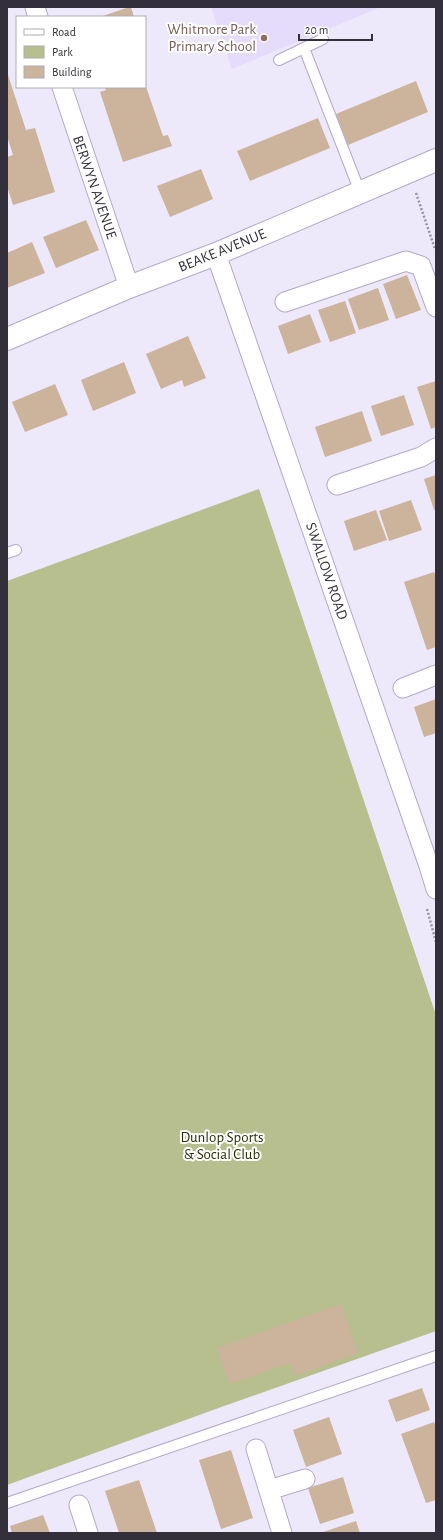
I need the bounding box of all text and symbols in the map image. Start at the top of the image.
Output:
legend [16,16,146,88]
scale bar [299,16,372,42]
place label: Whitmore Park Primary School [167,22,256,54]
text: 20 m [305,24,328,36]
text: Road [52,26,76,38]
marker: Whitmore Park Primary School [259,33,269,43]
text: Park [52,46,73,58]
text: Building [52,66,92,78]
street label: BERWYN AVENUE [70,134,119,241]
street label: BEAKE AVENUE [176,226,268,275]
street label: SWALLOW ROAD [303,521,350,622]
park label: Dunlop Sports & Social Club [180,1130,264,1162]

